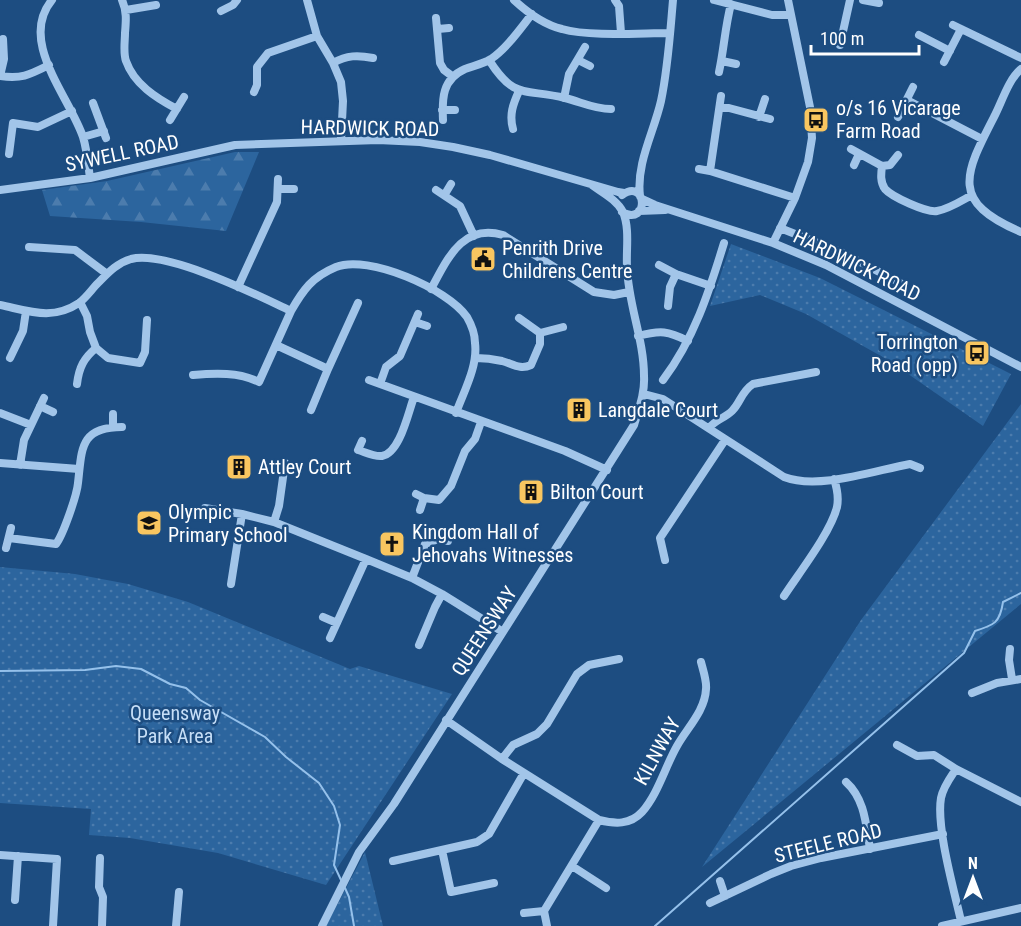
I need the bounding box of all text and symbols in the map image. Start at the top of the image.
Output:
scale bar [811,18,919,56]
text: 100 m [820,28,864,49]
place label: o/s 16 Vicarage Farm Road [836,96,961,143]
bus stop icon: o/s 16 Vicarage Farm Road [801,105,831,135]
street label: HARDWICK ROAD [301,115,439,141]
street label: SYWELL ROAD [63,129,181,177]
street label: HARDWICK ROAD [789,224,925,306]
place label: Penrith Drive Childrens Centre [502,236,632,283]
public building icon: Penrith Drive Childrens Centre [468,244,498,274]
place label: Torrington Road (opp) [871,330,958,377]
bus stop icon: Torrington Road (opp) [962,338,992,368]
building icon: Langdale Court [564,395,594,425]
place label: Langdale Court [598,398,718,422]
building icon: Attley Court [224,452,254,482]
place label: Attley Court [258,455,352,479]
building icon: Bilton Court [516,477,546,507]
place label: Bilton Court [550,480,644,504]
place label: Olympic Primary School [168,500,288,547]
school or university icon: Olympic Primary School [134,508,164,538]
place label: Kingdom Hall of Jehovahs Witnesses [412,520,574,567]
church icon: Kingdom Hall of Jehovahs Witnesses [377,529,407,559]
street label: QUEENSWAY [446,581,522,680]
park label: Queensway Park Area [130,701,220,748]
street label: KILNWAY [629,713,686,789]
street label: STEELE ROAD [772,818,884,868]
north arrow [943,848,1003,908]
text: N [968,854,978,873]

